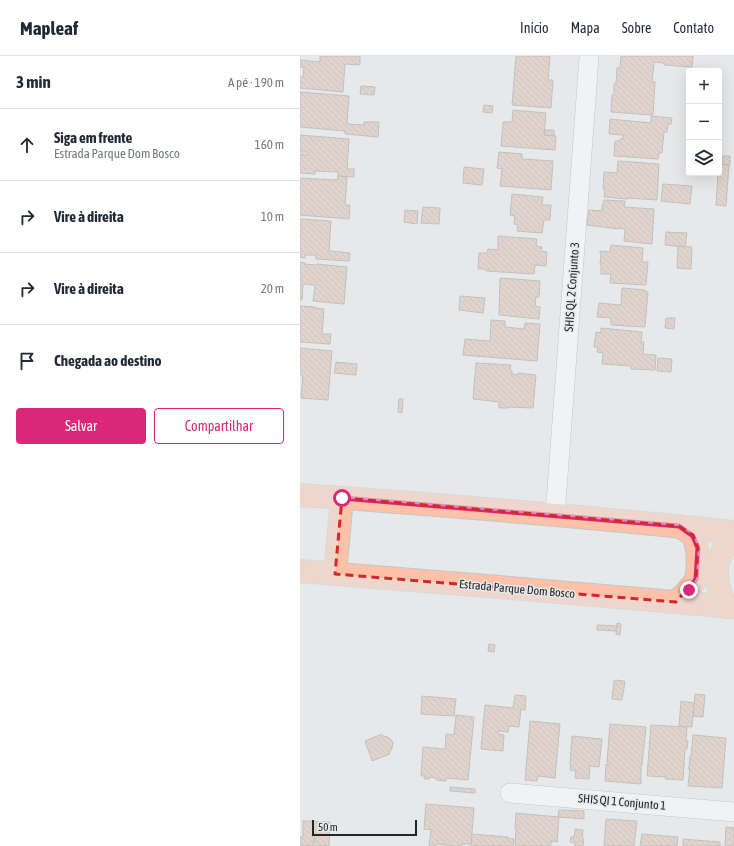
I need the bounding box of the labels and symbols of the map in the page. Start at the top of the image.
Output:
street label: SHIS QL 2 Conjunto 3 [562,242,582,332]
route start [333,489,351,507]
street label: Estrada Parque Dom Bosco [458,577,576,601]
route end [680,581,698,599]
street label: SHIS QI 1 Conjunto 1 [577,791,667,813]
scale bar [312,818,417,837]

